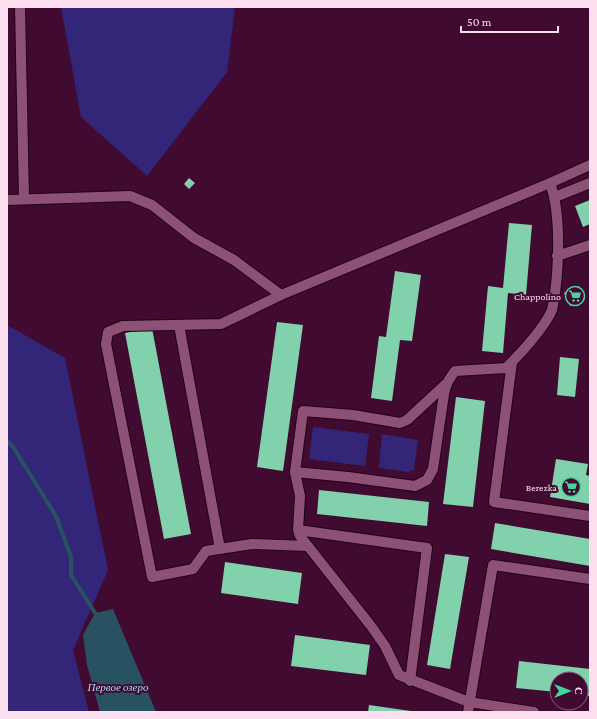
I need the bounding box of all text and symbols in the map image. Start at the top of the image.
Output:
scale bar [461,8,558,34]
text: 50 m [467,15,492,29]
supermarket icon: Chappolino [564,285,586,307]
place label: Chappolino [514,291,561,302]
supermarket icon: Berezka [560,476,582,498]
place label: Berezka [526,482,557,493]
north arrow [549,671,589,711]
water label: Первое озеро [87,681,149,693]
text: С [573,687,585,695]

